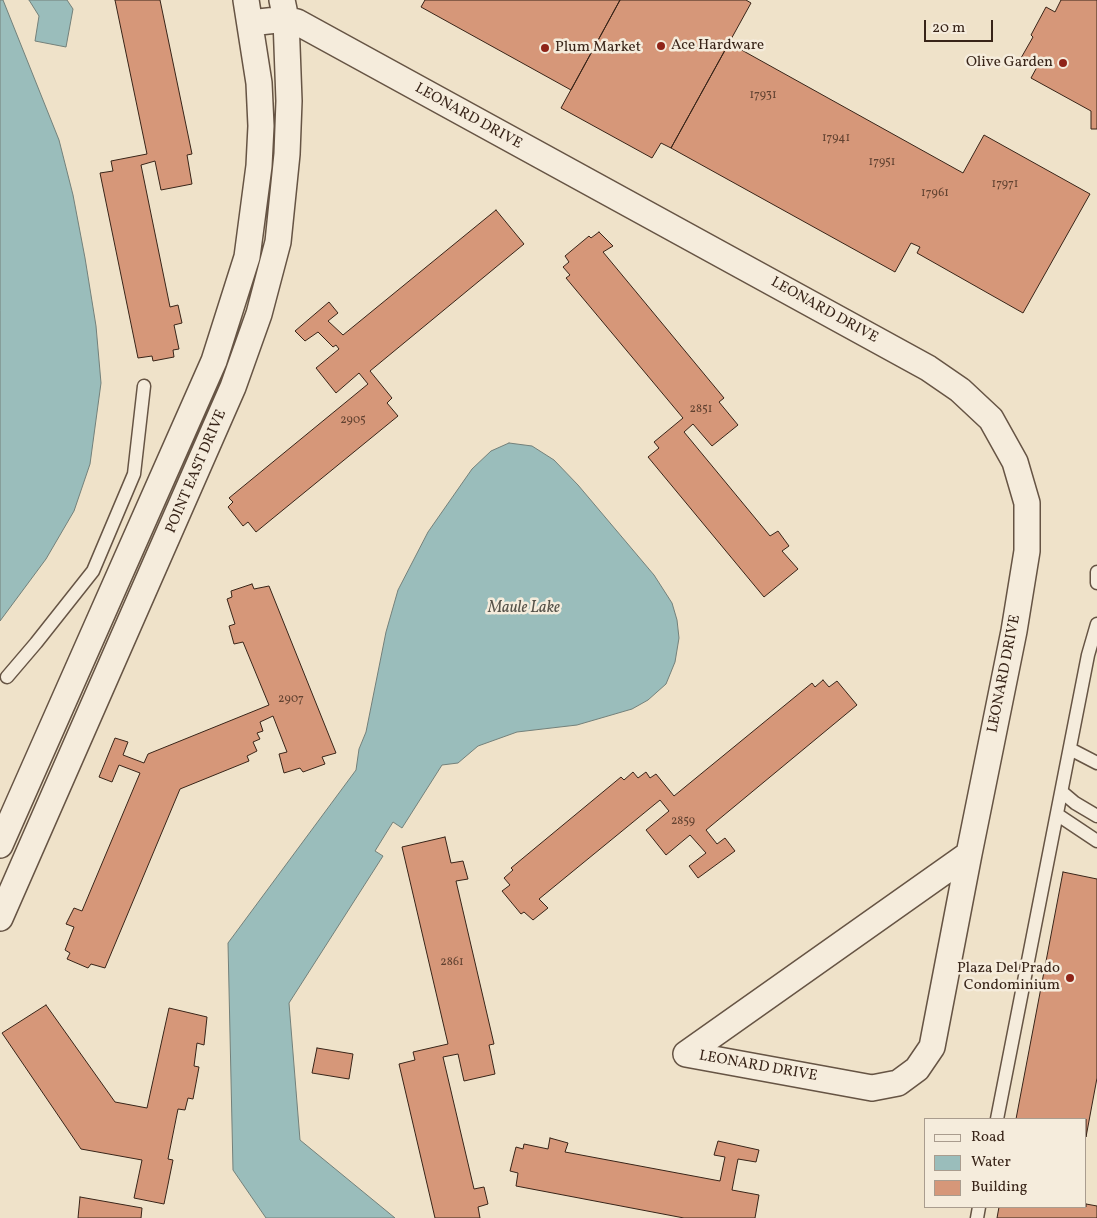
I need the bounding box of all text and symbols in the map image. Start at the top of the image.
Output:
scale bar [927,10,996,42]
text: 20 m [932,18,965,39]
place label: Ace Hardware [671,37,764,55]
place label: Plum Market [555,39,641,57]
marker: Ace Hardware [655,40,667,52]
marker: Plum Market [539,42,551,54]
place label: Olive Garden [966,54,1053,72]
marker: Olive Garden [1057,57,1069,69]
street label: LEONARD DRIVE [411,80,525,154]
house number: 17931 [749,89,777,103]
house number: 17941 [822,132,850,146]
house number: 17951 [869,156,895,170]
house number: 17971 [991,178,1019,192]
house number: 17961 [921,187,949,201]
street label: LEONARD DRIVE [767,274,881,348]
house number: 2851 [690,403,712,417]
street label: POINT EAST DRIVE [163,407,231,537]
house number: 2905 [340,414,366,428]
water label: Maule Lake [488,599,560,619]
street label: LEONARD DRIVE [985,613,1025,735]
house number: 2907 [278,693,304,707]
house number: 2859 [671,815,695,829]
house number: 2861 [440,956,464,970]
place label: Plaza Del Prado Condominium [957,960,1060,995]
marker: Plaza Del Prado Condominium [1064,972,1076,984]
street label: LEONARD DRIVE [697,1048,819,1086]
legend [924,1118,1087,1208]
text: Road [971,1127,1005,1148]
text: Water [971,1152,1011,1173]
text: Building [971,1177,1027,1198]

